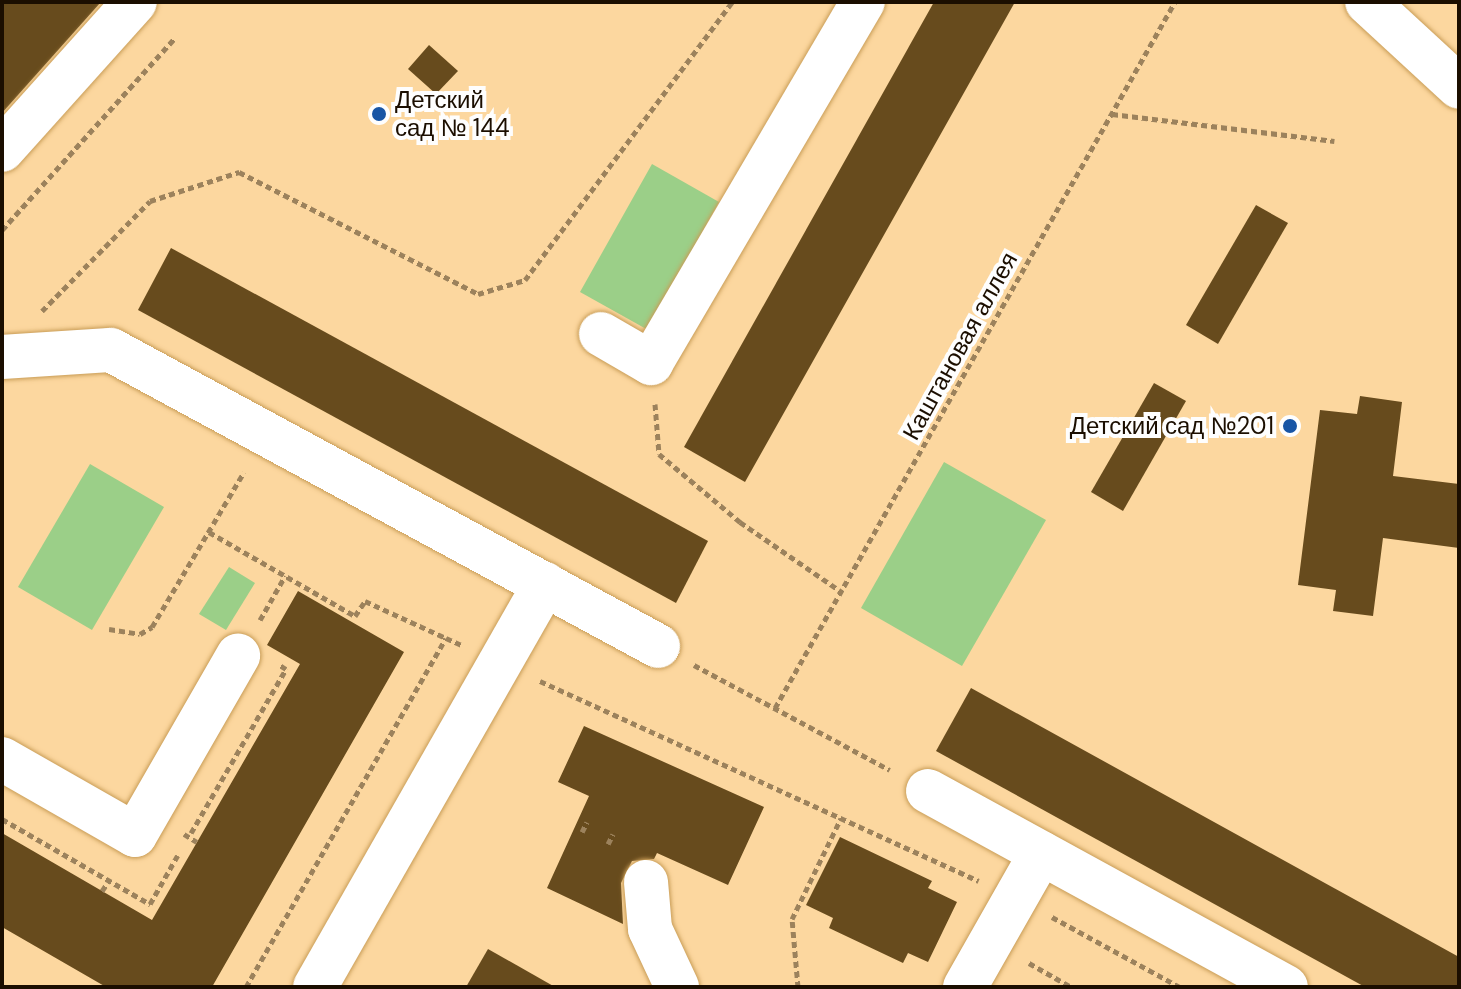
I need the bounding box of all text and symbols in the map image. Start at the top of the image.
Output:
place label: Детский сад № 144 [395,86,509,142]
marker: Детский сад № 144 [370,105,388,123]
street label: Каштановая аллея [896,247,1024,445]
place label: Детский сад №201 [1070,412,1274,440]
marker: Детский сад №201 [1281,417,1299,435]

